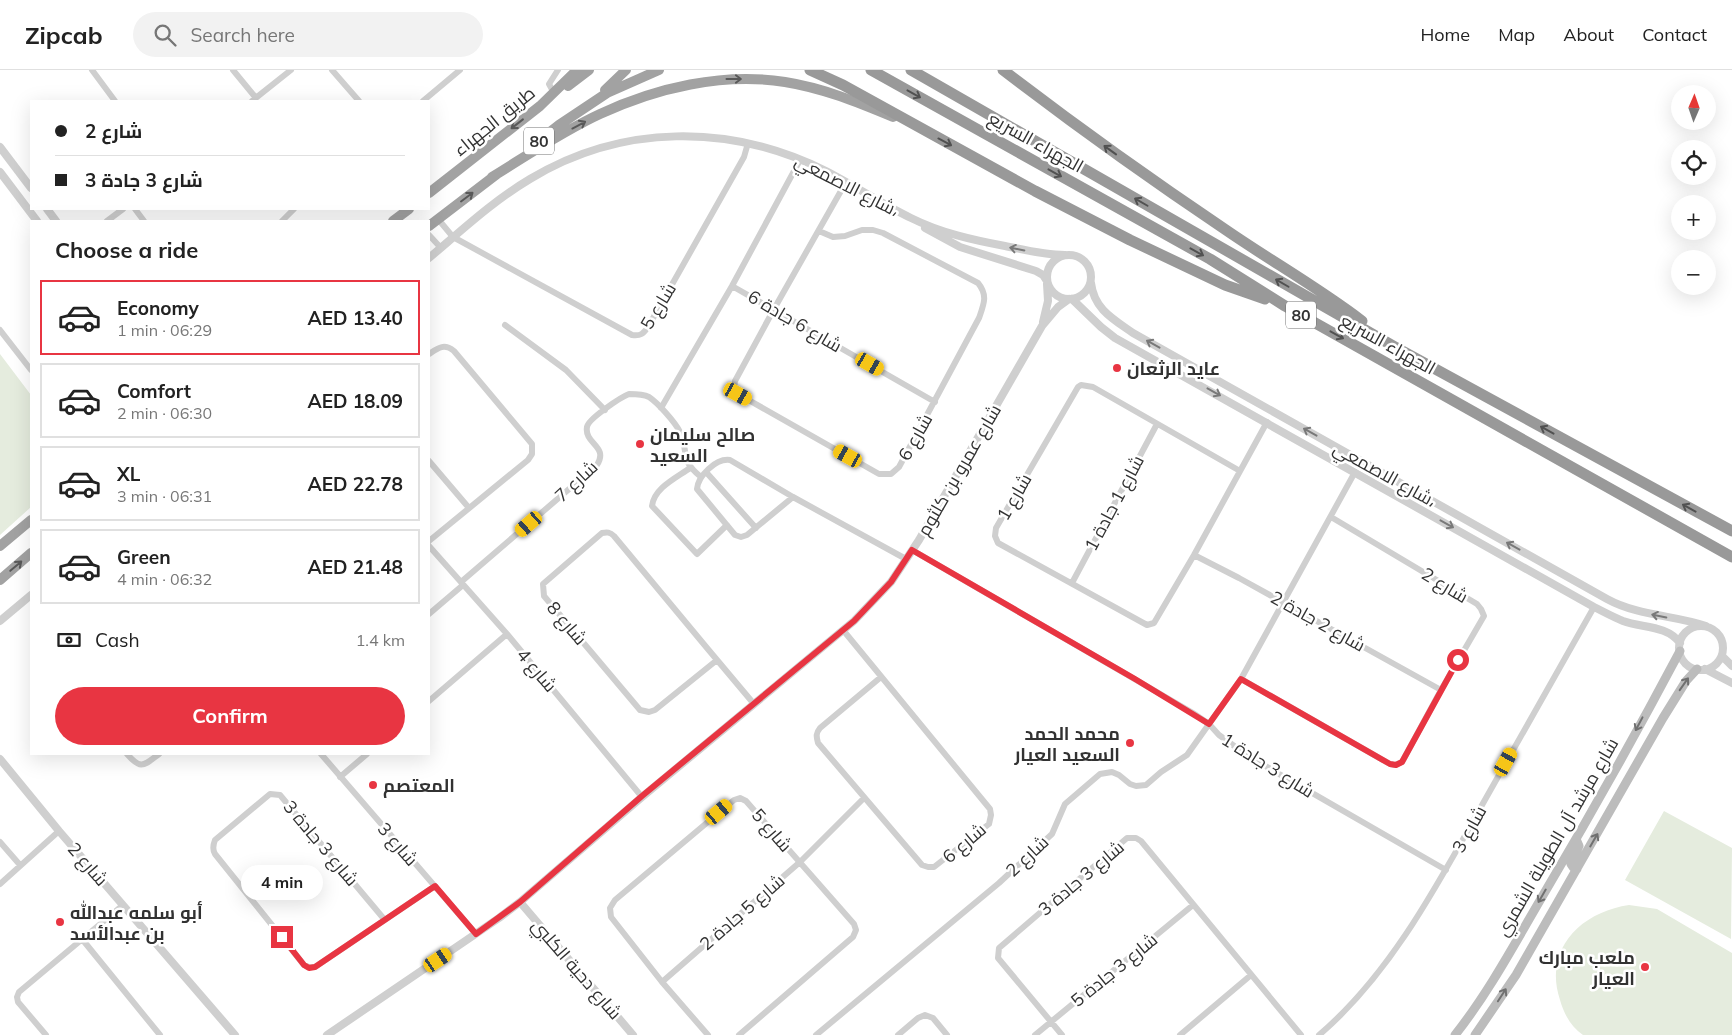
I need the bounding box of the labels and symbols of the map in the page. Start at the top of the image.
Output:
one-way arrow [725,74,741,84]
street label: طريق الجهراء [449,81,540,162]
north arrow [1671,85,1716,130]
one-way arrow [906,89,920,99]
street label: الجهراء السريع [984,106,1088,178]
one-way arrow [510,119,524,129]
one-way arrow [571,120,586,129]
road number: 80 [524,128,554,154]
one-way arrow [938,138,952,148]
one-way arrow [1104,145,1118,155]
street label: شارع الاصمعي، [789,149,903,224]
one-way arrow [1048,168,1063,178]
one-way arrow [460,191,473,202]
one-way arrow [1134,197,1149,207]
one-way arrow [1009,243,1025,253]
one-way arrow [1190,247,1205,257]
one-way arrow [1276,277,1290,287]
street label: شارع 5 [635,278,682,334]
street label: شارع 6 جادة 6 [743,285,846,358]
road number: 80 [1286,302,1316,328]
street label: الجهراء السريع [1336,308,1440,380]
one-way arrow [1329,331,1344,340]
one-way arrow [1146,339,1161,349]
car [853,350,886,378]
place label: عايد الرثعان [1127,357,1220,380]
marker: عايد الرثعان [1111,362,1123,374]
car [721,380,754,408]
one-way arrow [1206,388,1221,398]
street label: شارع عمرو بن كلثوم [912,400,1007,540]
street label: شارع 6 [893,409,938,465]
place label: صالح سليمان السعيد [650,423,755,467]
one-way arrow [1539,425,1554,435]
one-way arrow [1303,427,1318,437]
street label: شارع الاصمعي، [1328,436,1441,514]
marker: صالح سليمان السعيد [634,438,646,450]
car [831,442,864,470]
street label: شارع 1 جادة 1 [1079,451,1150,555]
street label: شارع 7 [550,455,603,507]
street label: شارع 1 [991,469,1037,525]
one-way arrow [1682,503,1697,513]
car [512,508,545,540]
one-way arrow [1439,520,1454,529]
one-way arrow [1506,541,1521,550]
one-way arrow [9,561,22,572]
street label: شارع 2 [1417,562,1473,609]
street label: شارع 2 جادة 2 [1266,585,1370,657]
street label: شارع 8 [541,596,592,650]
one-way arrow [1651,611,1667,620]
street label: شارع 4 [511,643,562,697]
route start [1447,649,1469,671]
one-way arrow [1679,678,1689,692]
one-way arrow [1634,717,1644,732]
place label: محمد الحمد السعيد العيار [1014,722,1120,766]
street label: شارع 3 جادة 1 [1217,727,1319,803]
street label: شارع مرشد آل الطويلة الشمري [1491,734,1626,942]
marker: محمد الحمد السعيد العيار [1124,737,1136,749]
car [1492,745,1519,779]
place label: المعتصم [383,774,455,798]
marker: المعتصم [367,779,379,791]
street label: شارع 3 جادة 3 [278,795,364,891]
car [702,797,735,827]
street label: شارع 3 [1447,801,1492,857]
street label: شارع 5 [746,803,797,857]
street label: شارع 3 [372,817,423,871]
street label: شارع 6 [937,818,991,869]
street label: شارع 2 [1001,830,1054,882]
one-way arrow [1589,833,1599,847]
street label: شارع 3 جادة 3 [1033,835,1129,921]
street label: شارع 2 [62,837,113,891]
callout: 4 min [241,864,323,900]
street label: شارع 5 جادة 2 [695,869,790,956]
one-way arrow [1537,889,1547,903]
place label: أبو سلمه عبدالله بن عبدالأسد [70,900,203,945]
street label: شارع دحية الكلبي [525,914,627,1026]
marker: أبو سلمه عبدالله بن عبدالأسد [54,916,66,928]
route end [271,926,293,948]
street label: شارع 3 جادة 5 [1066,928,1163,1013]
car [421,945,454,975]
place label: ملعب مبارك العيار [1539,946,1635,990]
marker: ملعب مبارك العيار [1639,961,1651,973]
one-way arrow [1497,988,1508,1002]

